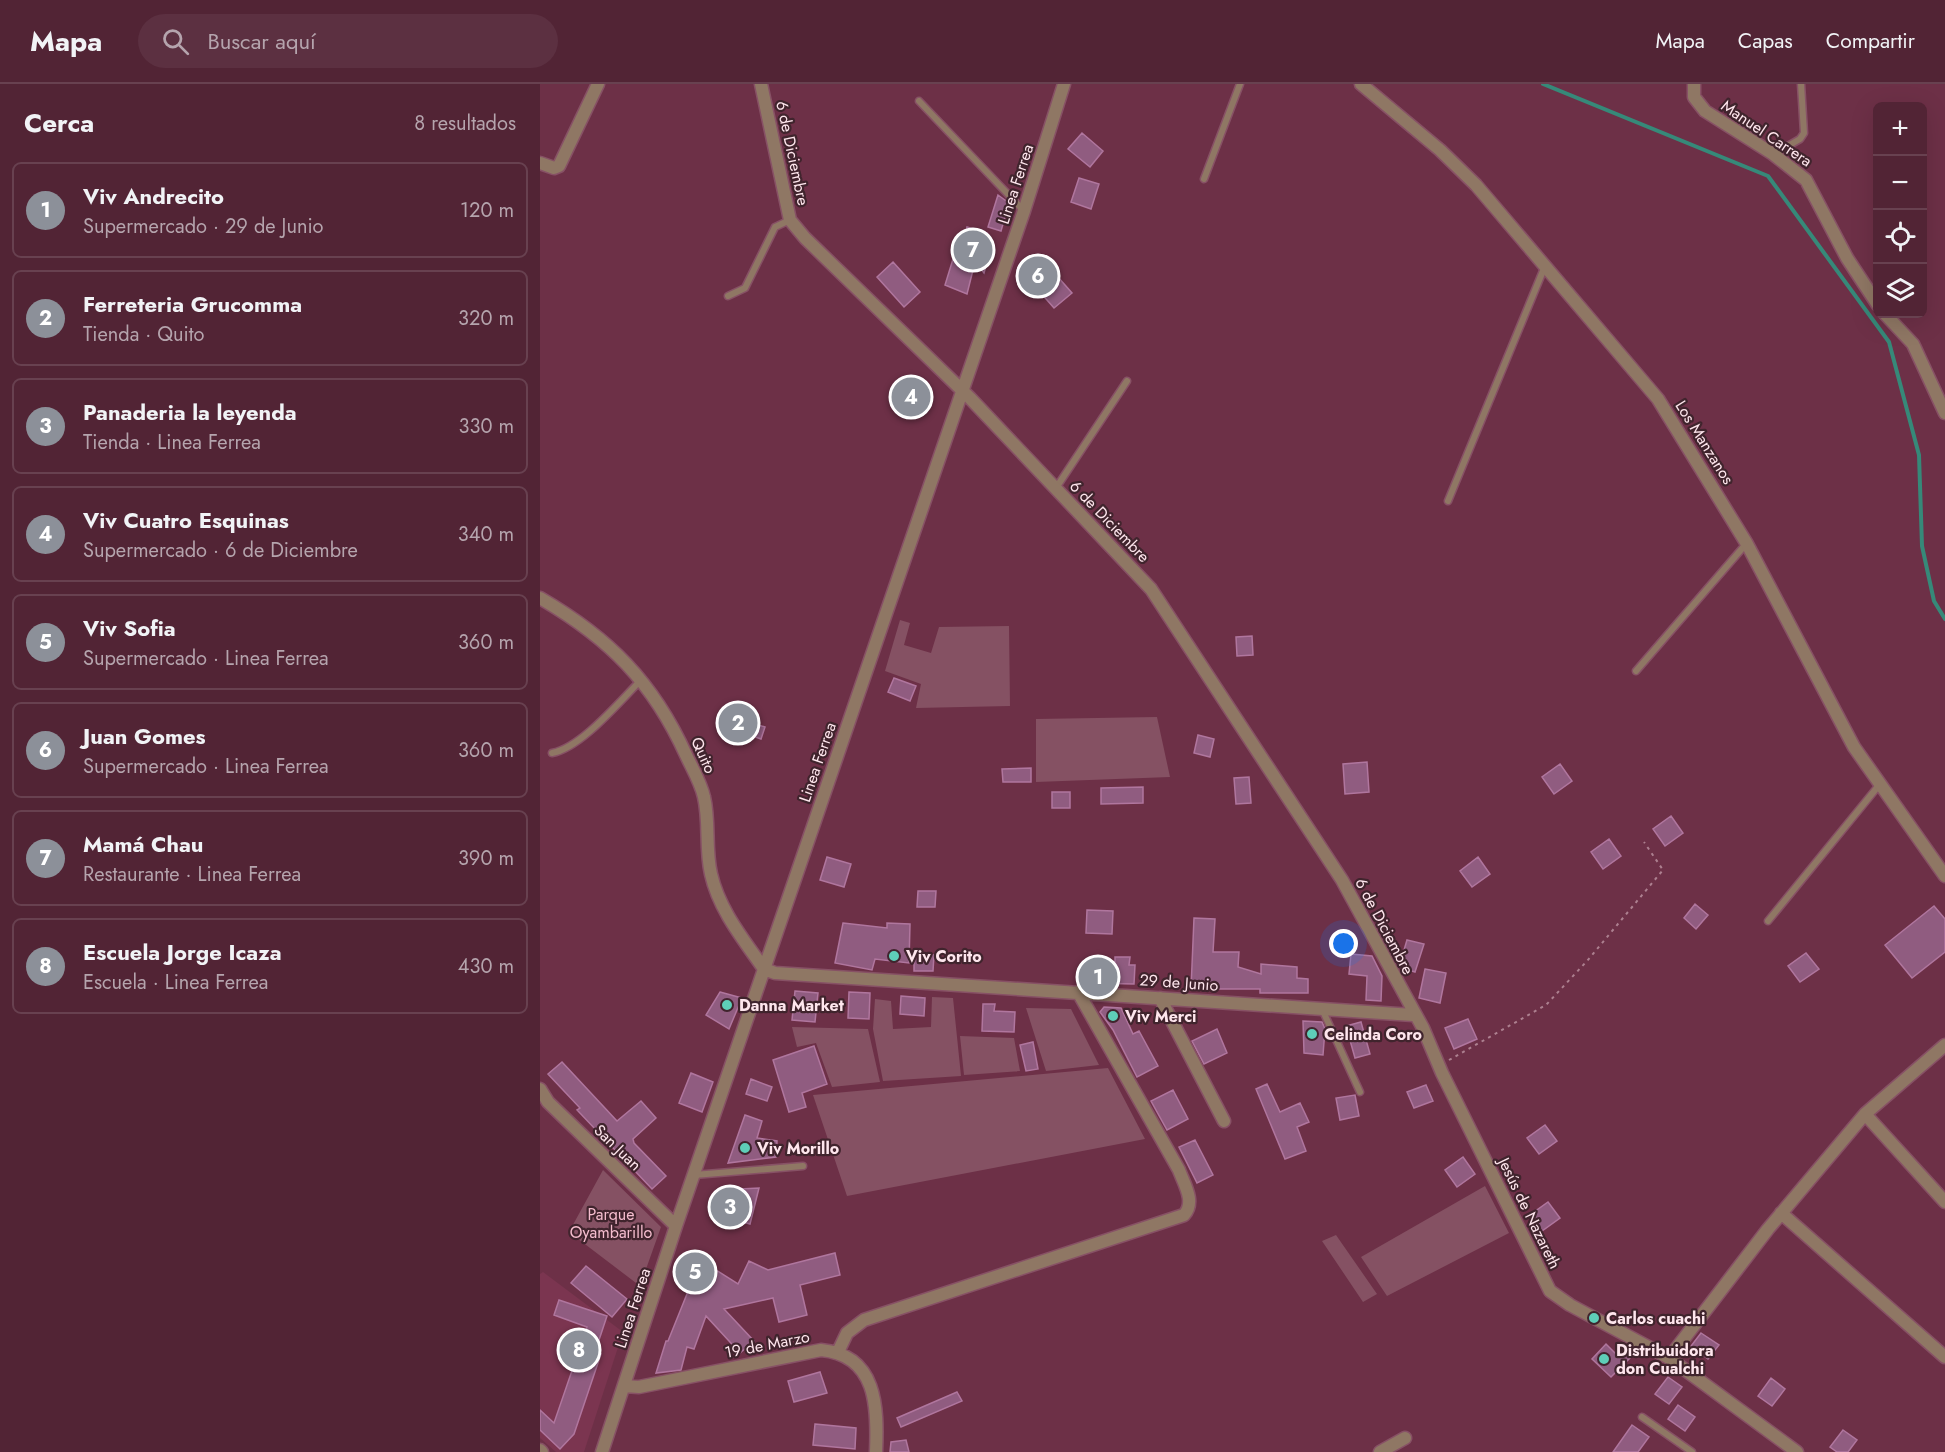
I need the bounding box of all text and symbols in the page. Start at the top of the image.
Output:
search box [138,14,558,68]
text: Mapa [30,21,102,62]
icon: search [159,25,192,58]
text: Buscar aquí [207,25,316,57]
text: Mapa [1656,26,1705,56]
text: Capas [1738,26,1793,56]
text: Compartir [1826,26,1915,56]
street label: Manuel Carrera [1717,95,1817,172]
street label: 6 de Diciembre [770,99,815,208]
map controls [1873,102,1927,318]
button: + [1873,102,1927,156]
text: Cerca [24,104,94,142]
text: 8 resultados [414,109,516,138]
street label: Linea Ferrea [992,141,1039,227]
button: − [1873,156,1927,210]
text: Viv Andrecito [83,180,224,212]
text: 1 [40,196,51,225]
text: 120 m [460,196,514,225]
button: locate [1873,210,1927,264]
text: Supermercado · 29 de Junio [83,212,324,241]
pin: 7 [954,228,992,272]
pin: 6 [1018,254,1058,298]
button: layers [1873,264,1927,318]
text: Ferreteria Grucomma [83,288,302,320]
text: 2 [39,304,52,333]
text: 320 m [458,304,514,333]
text: Tienda · Quito [83,320,205,349]
pin: 4 [892,374,931,420]
text: Panaderia la leyenda [83,396,297,428]
street label: Los Manzanos [1670,396,1739,489]
text: 3 [39,412,52,441]
text: 330 m [459,412,514,441]
text: Tienda · Linea Ferrea [83,428,261,457]
street label: 6 de Diciembre [1064,475,1155,568]
text: Viv Cuatro Esquinas [83,504,289,536]
text: 4 [39,520,52,549]
text: 340 m [458,520,514,549]
text: Supermercado · 6 de Diciembre [83,536,358,565]
text: Viv Sofia [83,612,176,644]
text: 5 [39,628,52,657]
text: 360 m [458,628,514,657]
text: Supermercado · Linea Ferrea [83,644,329,673]
pin: 2 [718,700,758,746]
street label: Linea Ferrea [793,719,842,805]
text: Juan Gomes [83,720,206,752]
street label: Quito [685,733,722,777]
text: 6 [39,736,52,765]
text: 360 m [458,736,514,765]
text: Supermercado · Linea Ferrea [83,752,329,781]
text: Mamá Chau [83,828,204,860]
text: 7 [39,844,52,873]
text: 390 m [458,844,514,873]
text: Restaurante · Linea Ferrea [83,860,301,889]
street label: 6 de Diciembre [1349,874,1420,979]
your location [1329,929,1358,958]
text: Escuela Jorge Icaza [83,936,282,968]
place label: Viv Corito [905,945,982,968]
marker: Viv Corito [887,949,901,963]
text: 8 [39,952,52,981]
text: 430 m [458,952,514,981]
pin: 1 [1078,954,1118,1000]
text: Escuela · Linea Ferrea [83,968,268,997]
street label: 29 de Junio [1139,968,1219,997]
place label: Danna Market [739,994,845,1017]
marker: Danna Market [720,998,734,1012]
place label: Viv Merci [1124,1005,1197,1028]
marker: Viv Merci [1106,1009,1120,1023]
place label: Celinda Coro [1324,1023,1422,1046]
marker: Celinda Coro [1305,1027,1319,1041]
street label: San Juan [589,1119,647,1176]
place label: Viv Morillo [756,1137,839,1160]
marker: Viv Morillo [738,1141,752,1155]
street label: Jesús de Nazareth [1492,1152,1566,1273]
pin: 3 [710,1184,750,1230]
park label: Parque Oyambarillo [570,1203,653,1244]
pin: 5 [676,1250,714,1294]
street label: Linea Ferrea [609,1265,656,1351]
place label: Carlos cuachi [1606,1307,1705,1330]
marker: Carlos cuachi [1587,1311,1601,1325]
street label: 19 de Marzo [723,1325,812,1364]
pin: 8 [560,1328,598,1372]
place label: Distribuidora don Cualchi [1616,1339,1714,1380]
marker: Distribuidora don Cualchi [1597,1352,1611,1366]

